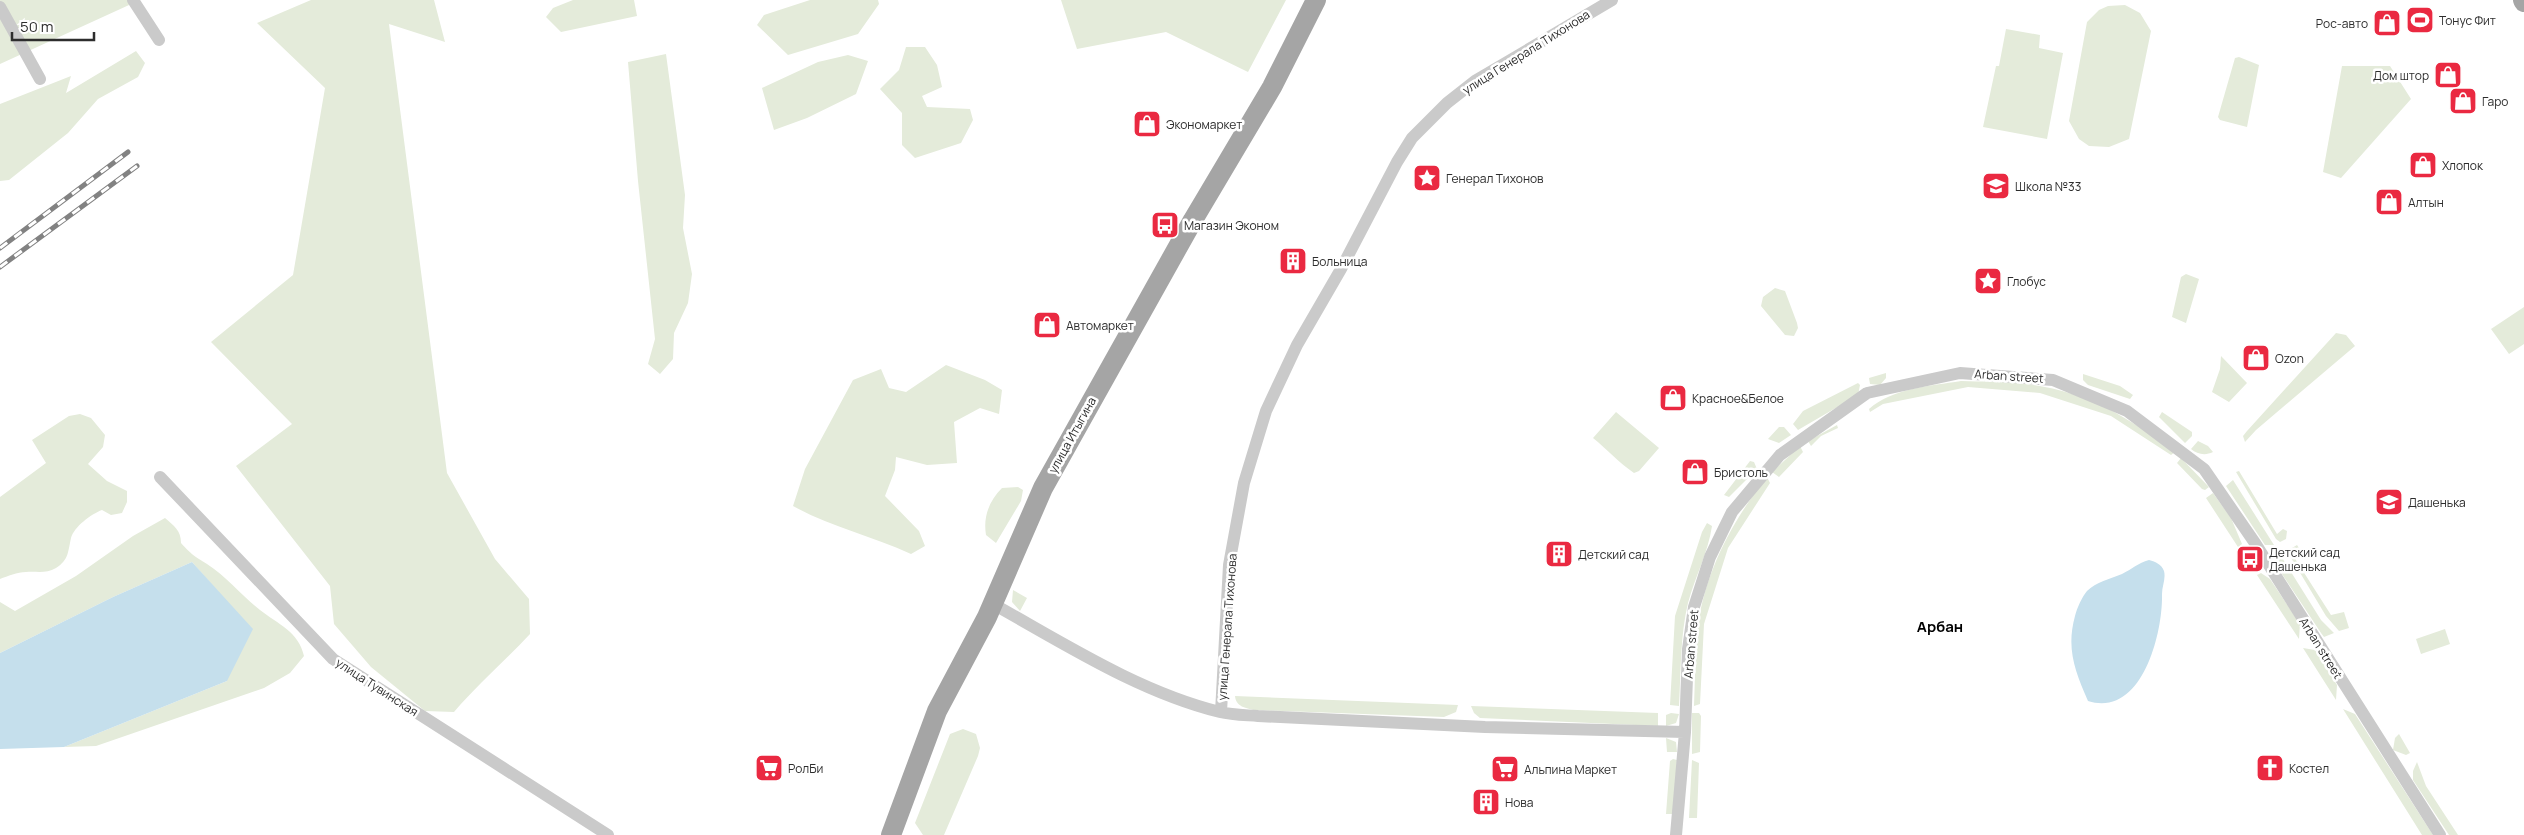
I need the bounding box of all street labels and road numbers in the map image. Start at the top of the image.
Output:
street label: улица Генерала Тихонова [1459,6,1593,98]
street label: Arban street [1974,365,2044,387]
street label: улица Итыгина [1044,394,1100,476]
street label: улица Генерала Тихонова [1213,553,1241,701]
street label: Arban street [1680,609,1703,679]
street label: Arban street [2295,614,2347,682]
street label: улица Тувинская [332,654,422,720]

